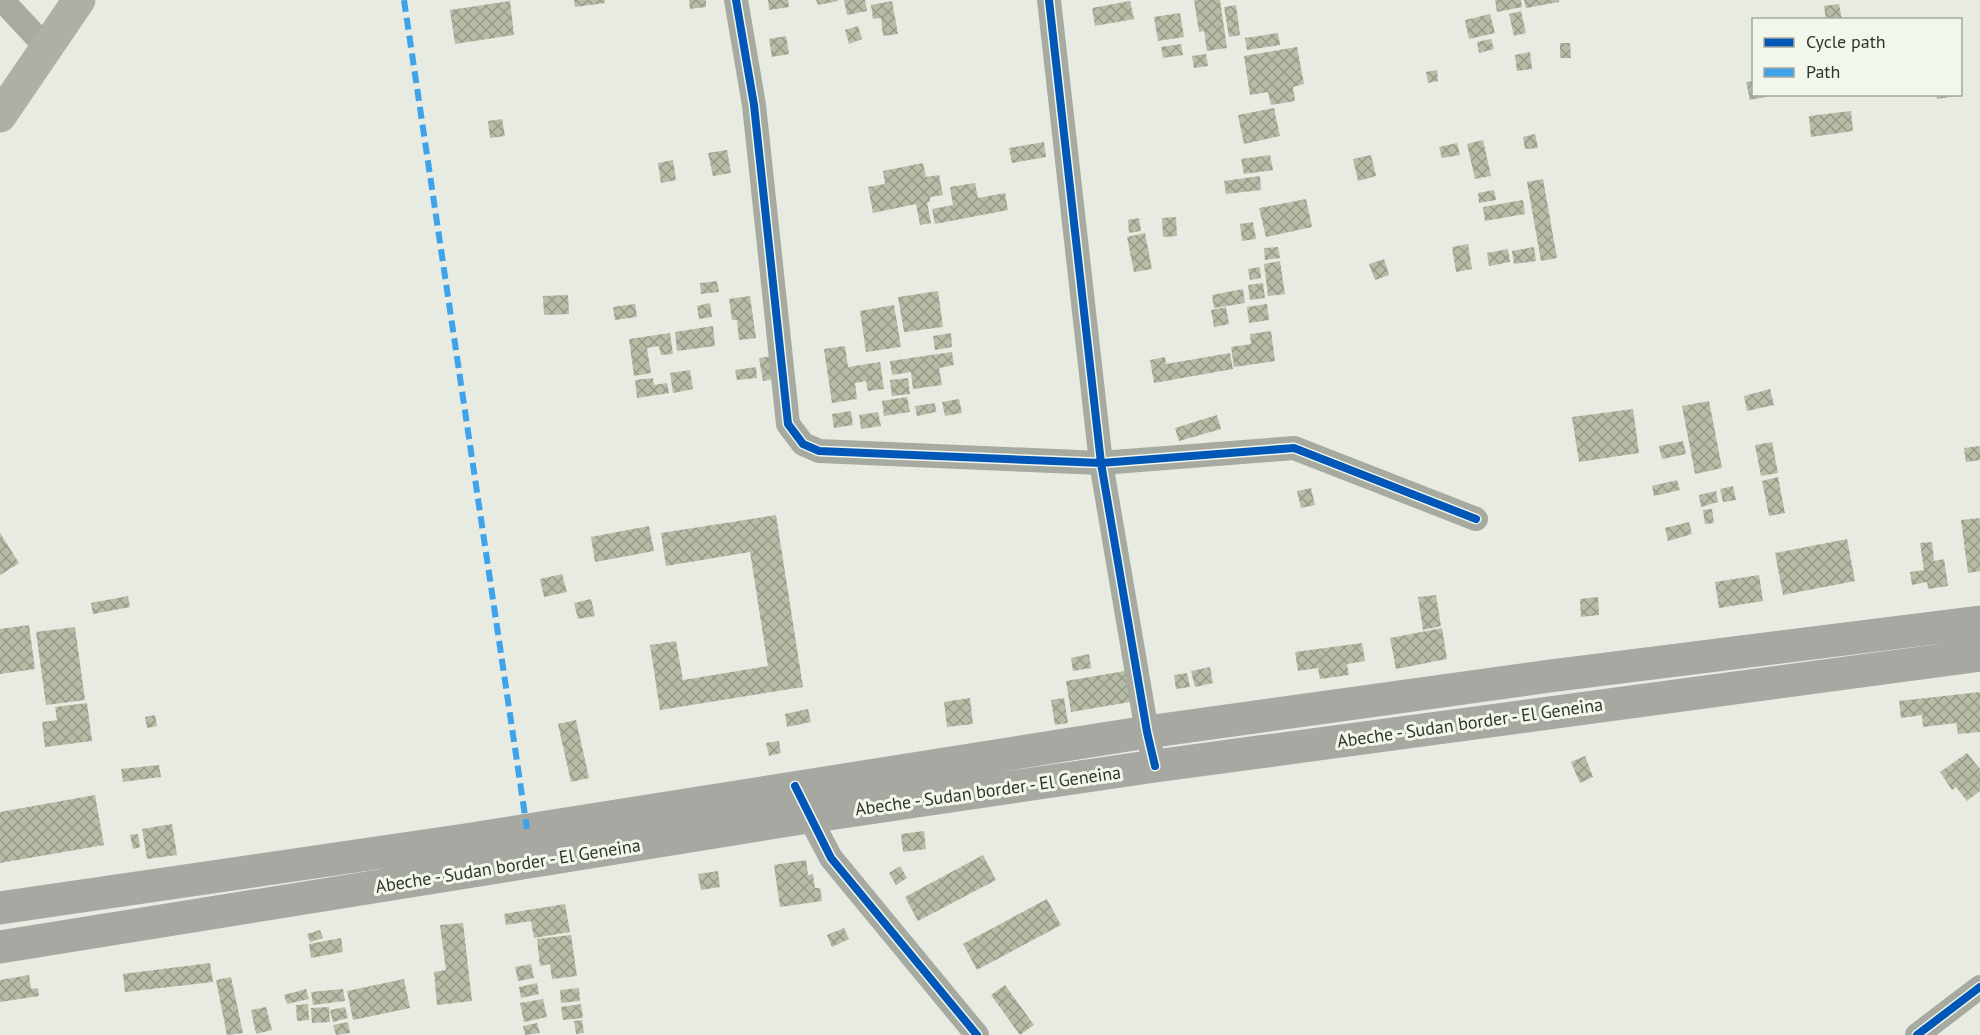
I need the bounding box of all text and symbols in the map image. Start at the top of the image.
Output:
legend [1752,18,1962,96]
text: Cycle path [1806,30,1886,53]
text: Path [1806,60,1840,83]
street label: Abeche - Sudan border - El Geneina [1336,692,1604,753]
street label: Abeche - Sudan border - El Geneina [854,760,1122,821]
street label: Abeche - Sudan border - El Geneina [374,833,642,898]

